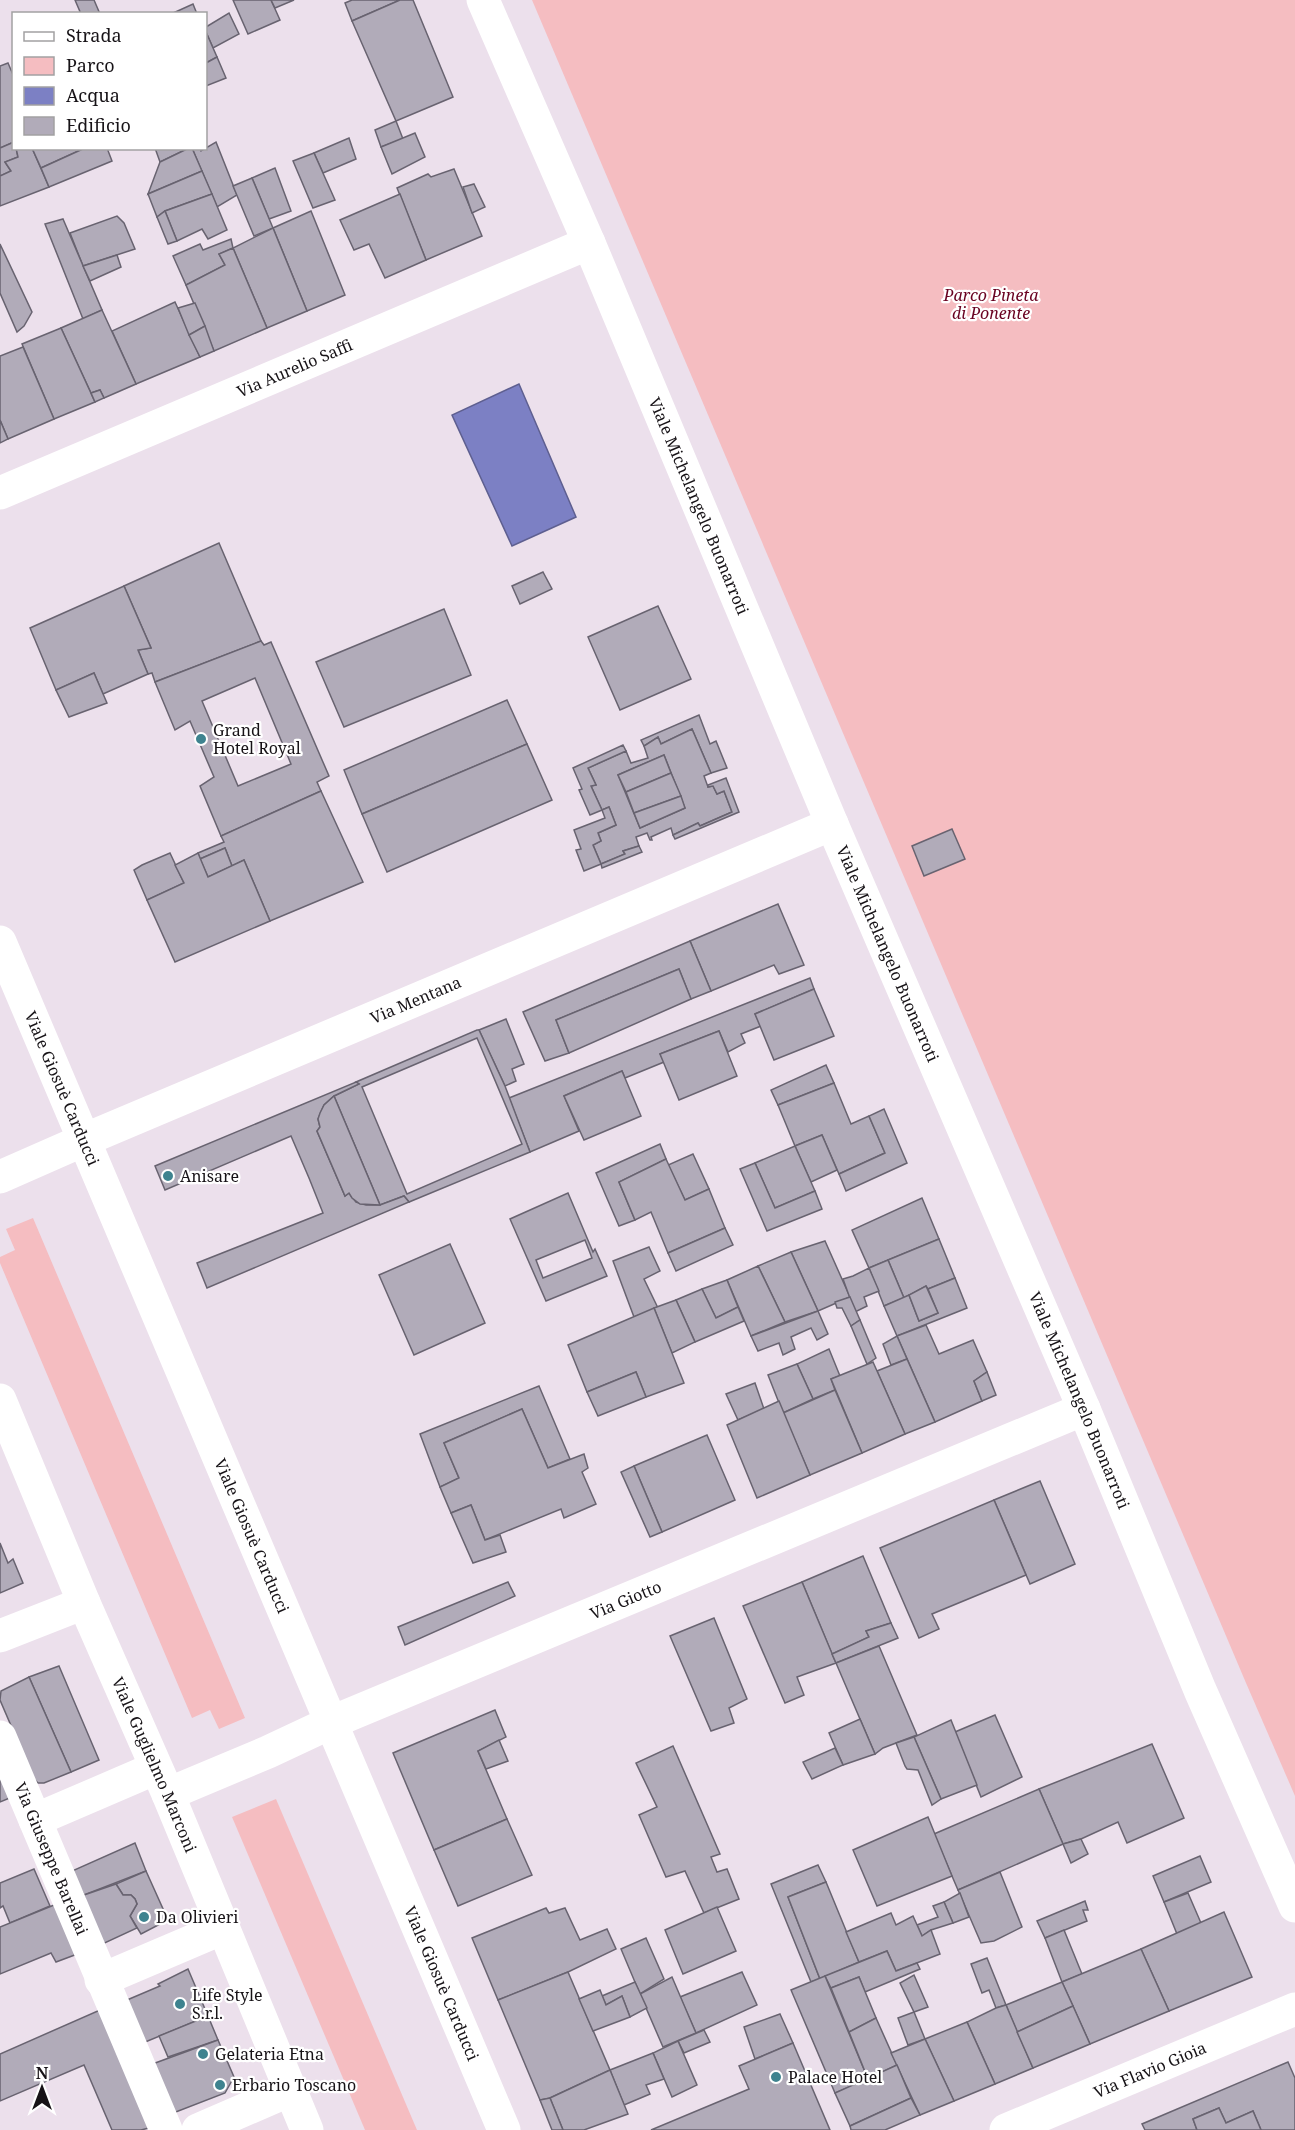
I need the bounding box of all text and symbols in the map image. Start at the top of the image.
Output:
legend [12,12,207,150]
text: Strada [66,23,122,47]
text: Parco [66,53,115,77]
text: Acqua [66,83,120,107]
text: Edificio [66,113,131,137]
park label: Parco Pineta di Ponente [943,284,1039,324]
street label: Via Aurelio Saffi [233,334,356,402]
street label: Viale Michelangelo Buonarroti [644,394,754,618]
place label: Grand Hotel Royal [213,719,301,759]
marker: Grand Hotel Royal [194,732,208,746]
street label: Viale Michelangelo Buonarroti [832,842,944,1065]
street label: Via Mentana [367,971,465,1029]
street label: Viale Giosuè Carducci [20,1008,105,1169]
place label: Anisare [180,1165,239,1187]
marker: Anisare [161,1169,175,1183]
street label: Viale Michelangelo Buonarroti [1024,1288,1135,1512]
street label: Viale Giosuè Carducci [209,1455,294,1616]
street label: Via Giotto [587,1575,665,1624]
street label: Viale Guglielmo Marconi [107,1673,202,1856]
street label: Via Giuseppe Barellai [9,1779,93,1938]
street label: Viale Giosuè Carducci [399,1903,484,2064]
place label: Da Olivieri [156,1906,238,1928]
marker: Da Olivieri [137,1910,151,1924]
place label: Life Style S.r.l. [192,1984,263,2024]
marker: Life Style S.r.l. [173,1997,187,2011]
street label: Via Flavio Gioia [1090,2036,1210,2103]
place label: Gelateria Etna [215,2043,324,2065]
marker: Gelateria Etna [196,2047,210,2061]
north arrow [12,2058,72,2118]
text: N [36,2062,49,2084]
place label: Palace Hotel [788,2066,882,2088]
marker: Palace Hotel [769,2070,783,2084]
place label: Erbario Toscano [232,2074,356,2096]
marker: Erbario Toscano [213,2078,227,2092]

